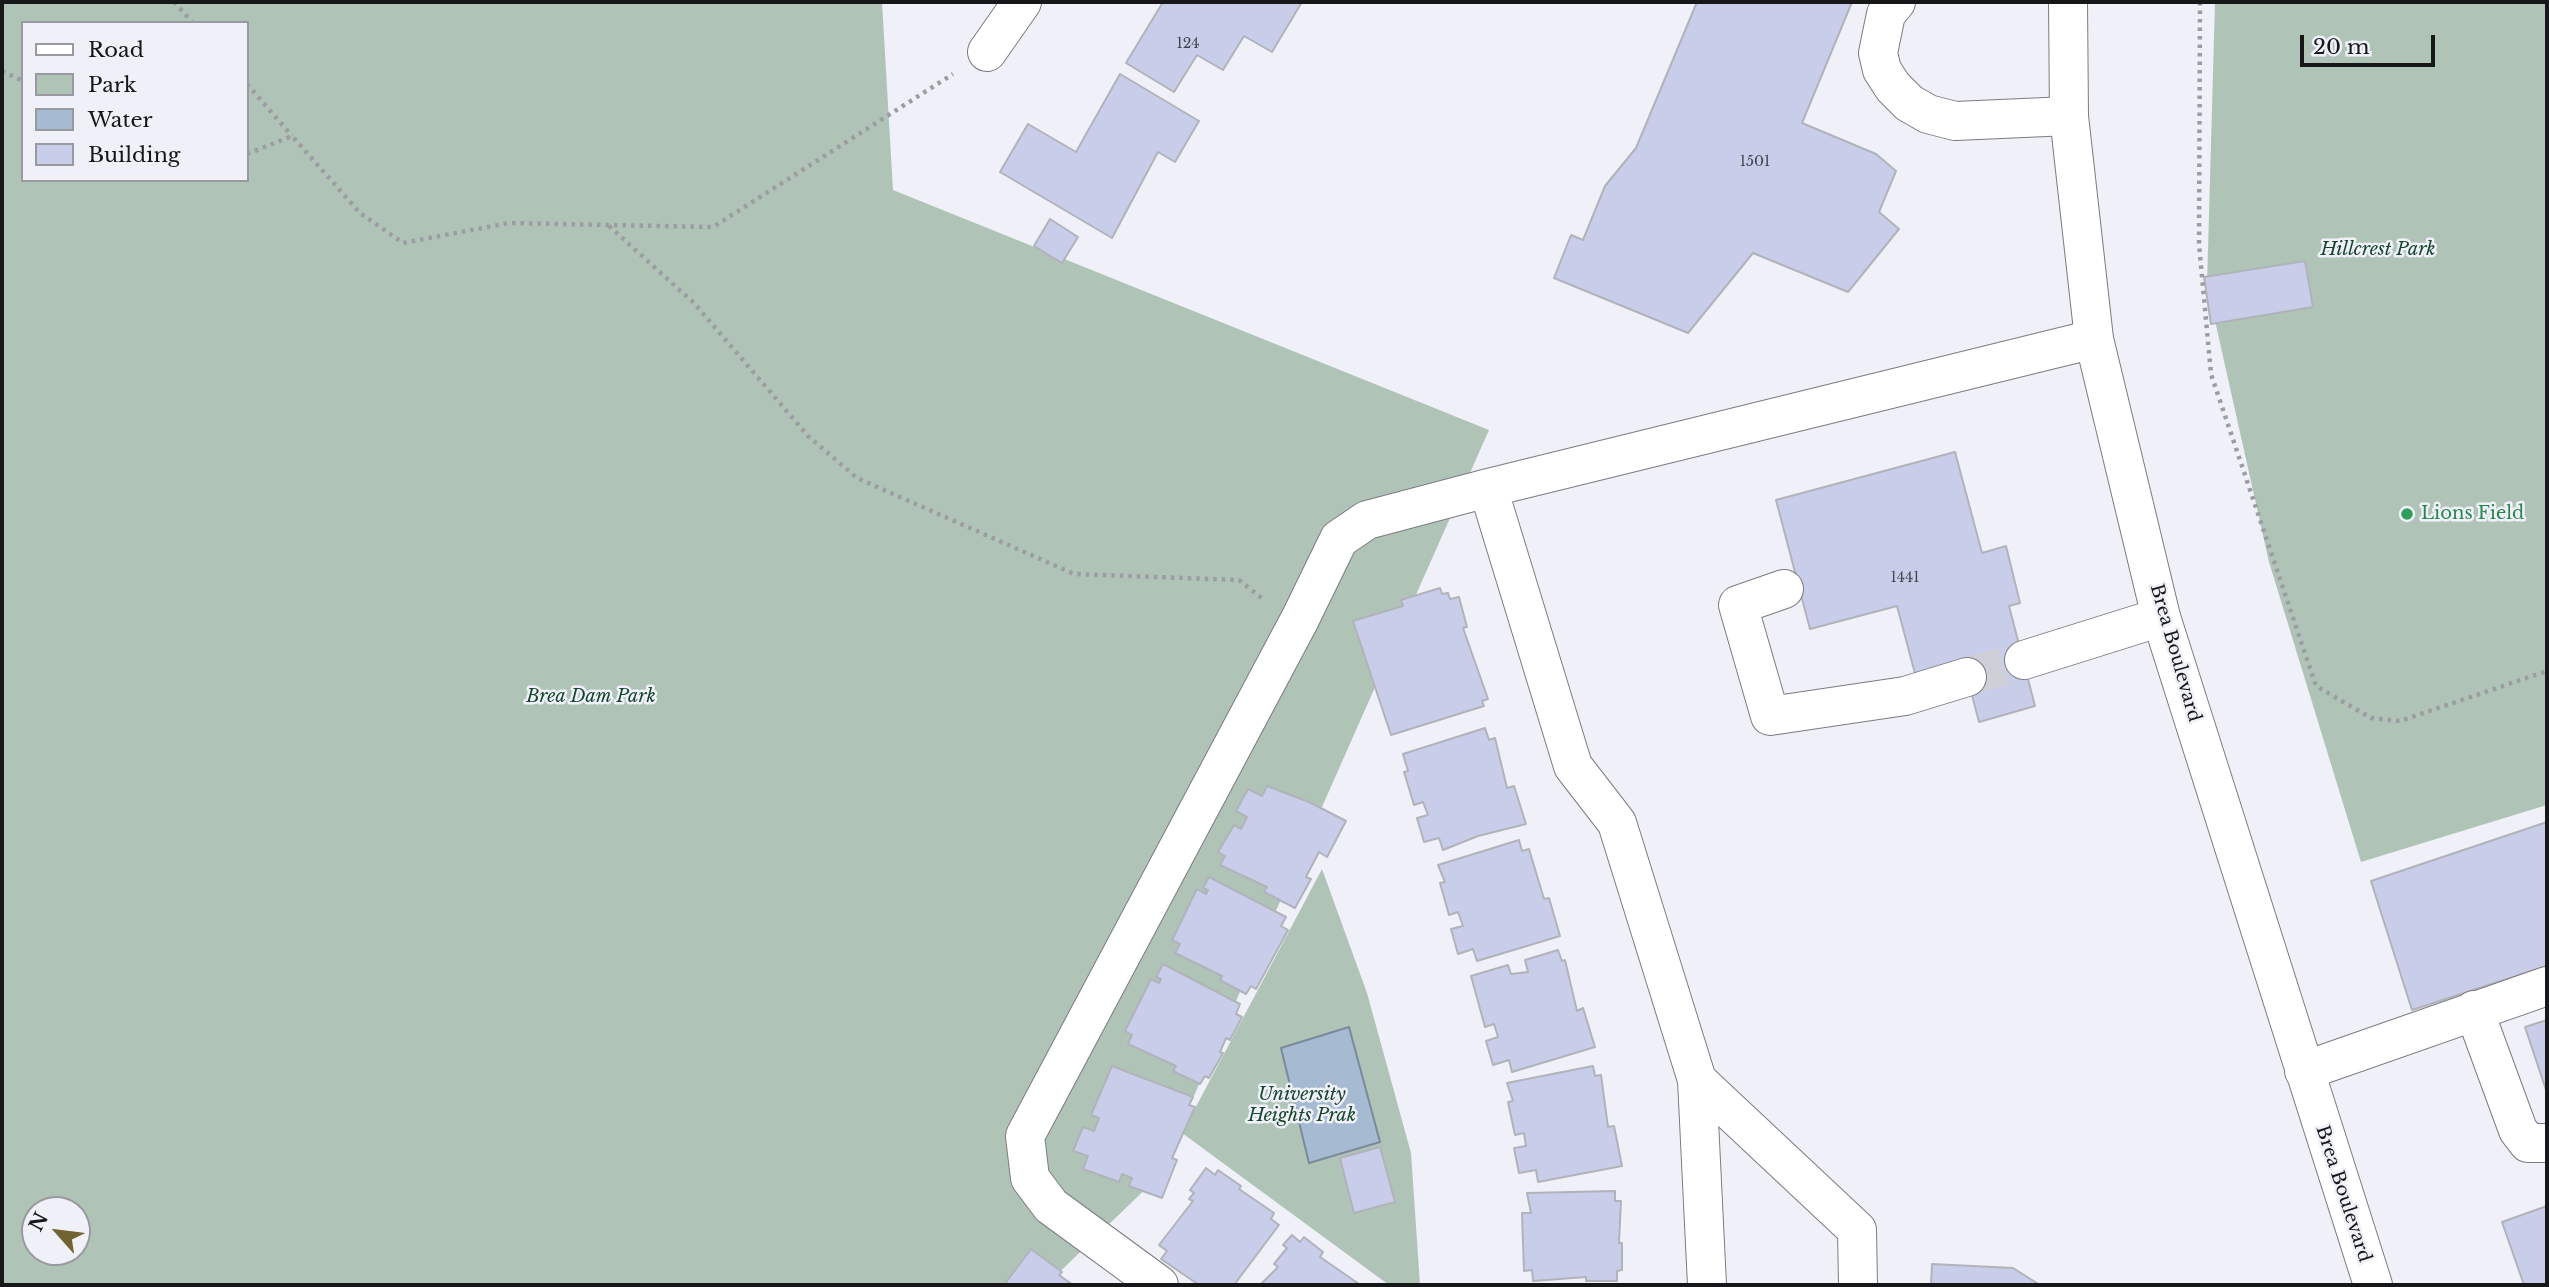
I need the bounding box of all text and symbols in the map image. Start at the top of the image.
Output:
legend [21,21,248,182]
scale bar [2304,21,2439,65]
text: 20 m [2313,34,2370,60]
house number: 124 [1176,36,1200,52]
text: Road [88,37,144,63]
text: Park [88,72,137,98]
text: Water [88,107,152,133]
text: Building [88,142,180,168]
house number: 1501 [1740,154,1770,170]
park label: Hillcrest Park [2320,239,2436,261]
place label: Lions Field [2421,503,2524,525]
marker: Lions Field [2399,506,2415,522]
house number: 1441 [1891,570,1919,586]
street label: Brea Boulevard [2145,582,2205,724]
park label: Brea Dam Park [526,686,656,708]
park label: University Heights Prak [1248,1084,1356,1126]
street label: Brea Boulevard [2311,1123,2375,1265]
north arrow [21,1196,91,1266]
text: N [24,1209,53,1235]

